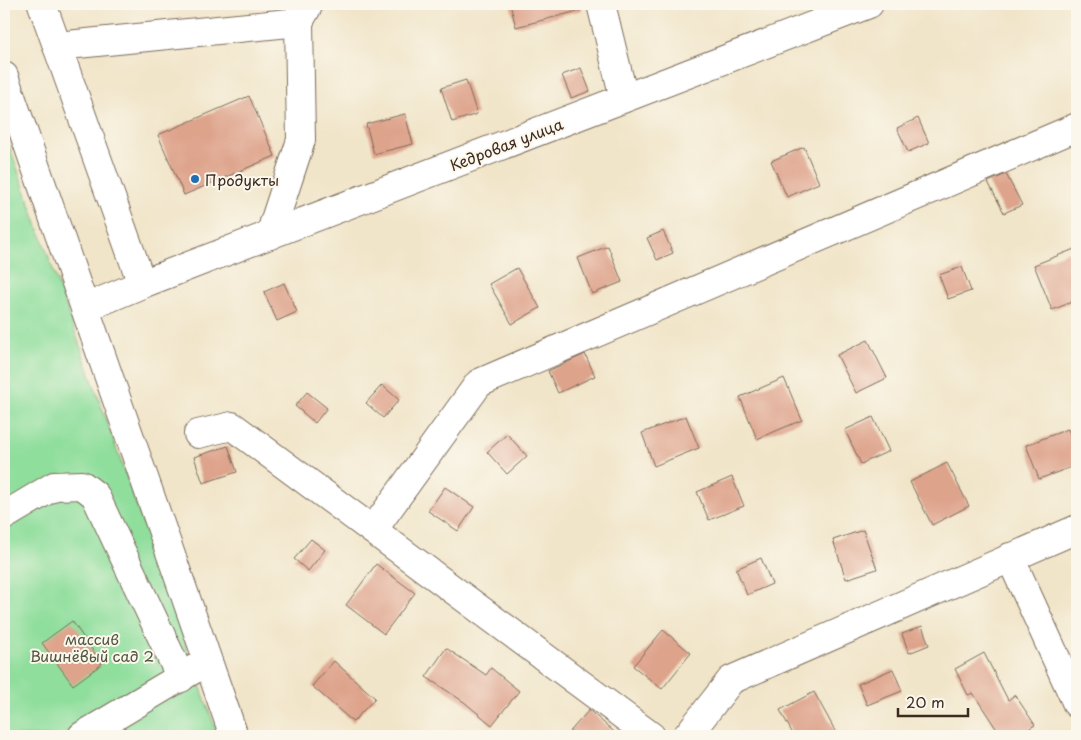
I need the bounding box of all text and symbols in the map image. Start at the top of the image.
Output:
street label: Кедровая улица [446,112,567,176]
place label: Продукты [205,168,279,191]
marker: Продукты [189,173,201,185]
park label: массив Вишнёвый сад 2 [30,627,154,667]
scale bar [898,685,968,717]
text: 20 m [906,690,945,713]

